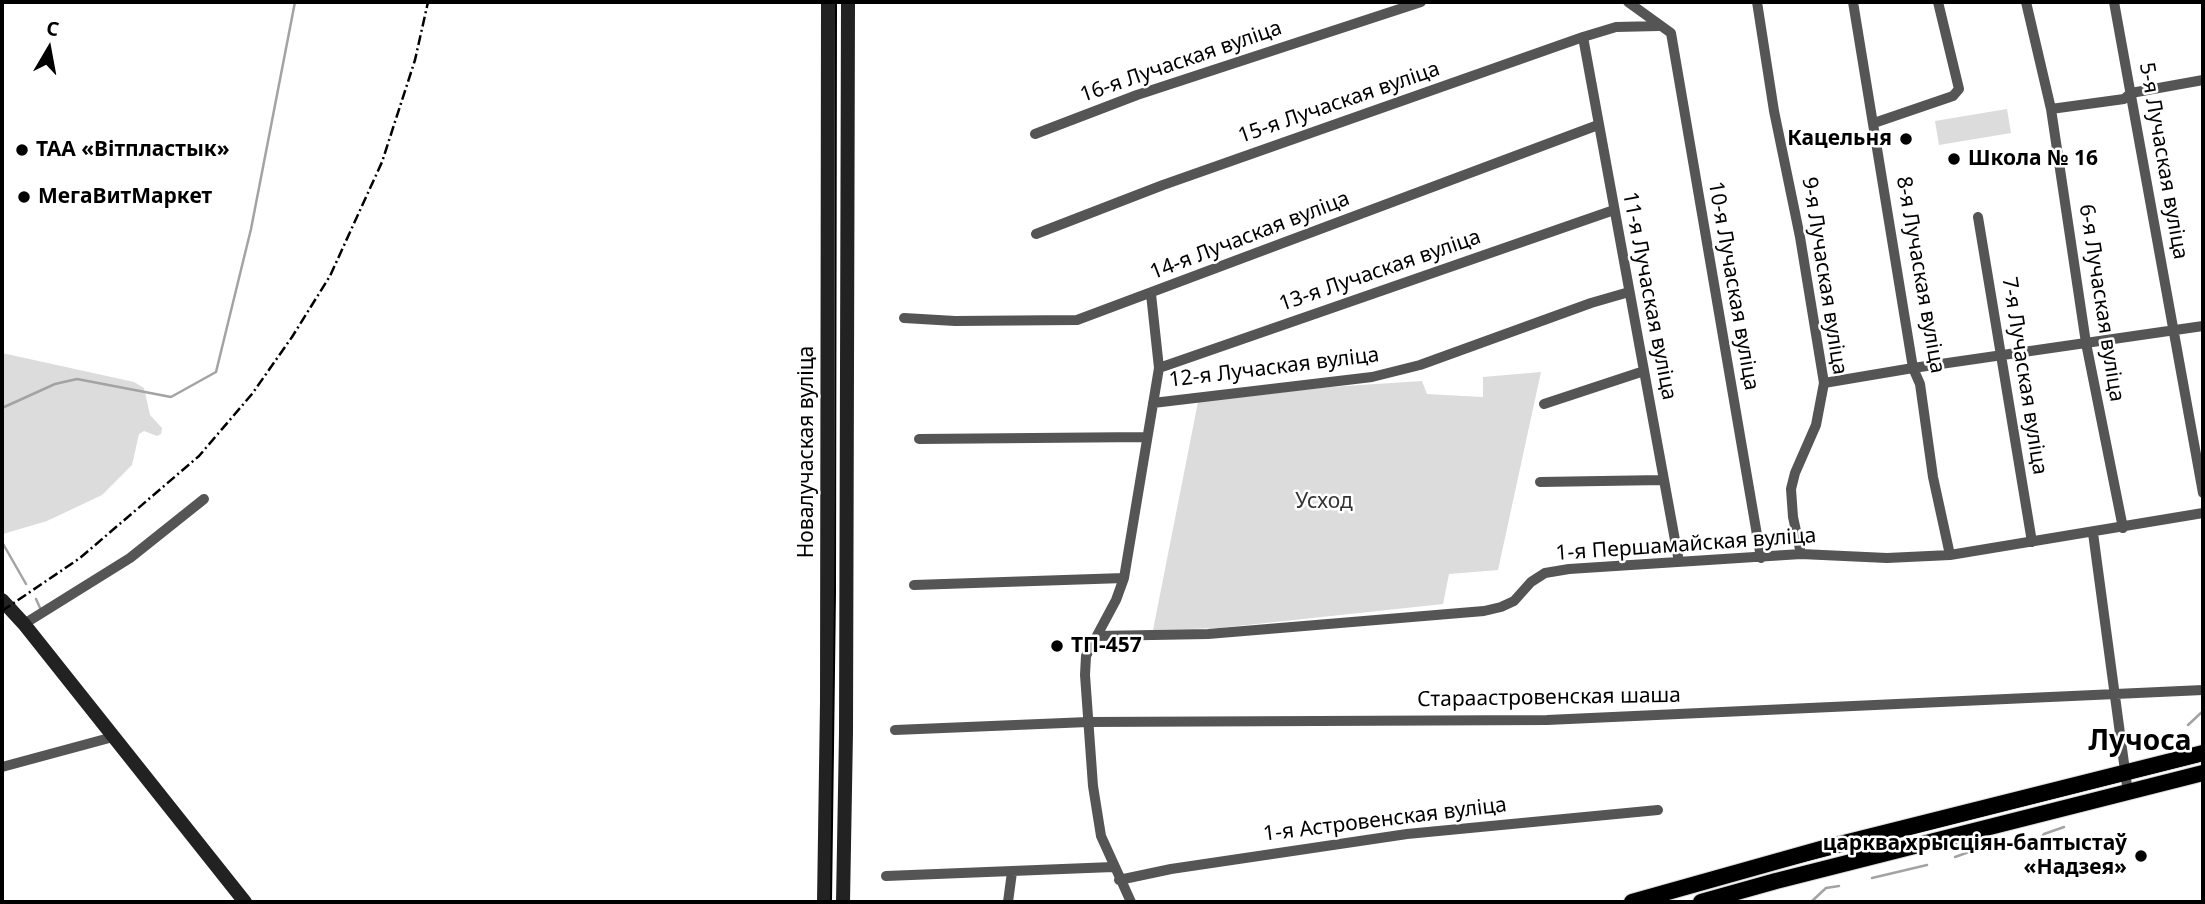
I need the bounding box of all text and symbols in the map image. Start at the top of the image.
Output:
north arrow [14,14,84,84]
text: С [44,14,61,42]
street label: 16-я Лучаская вуліца [1077,16,1285,108]
street label: 15-я Лучаская вуліца [1235,57,1443,149]
street label: 5-я Лучаская вуліца [2133,61,2193,261]
place label: Кацельня [1787,126,1892,152]
marker: Кацельня [1898,131,1914,147]
place label: ТАА «Вітпластык» [36,137,230,163]
marker: ТАА «Вітпластык» [14,142,30,158]
place label: Школа № 16 [1968,146,2098,172]
marker: Школа № 16 [1946,151,1962,167]
street label: 9-я Лучаская вуліца [1796,175,1852,377]
street label: 8-я Лучаская вуліца [1890,175,1950,375]
street label: 10-я Лучаская вуліца [1702,180,1764,392]
place label: МегаВитМаркет [38,184,212,210]
street label: 14-я Лучаская вуліца [1147,186,1353,286]
marker: МегаВитМаркет [16,189,32,205]
street label: 11-я Лучаская вуліца [1616,190,1682,402]
street label: 6-я Лучаская вуліца [2073,202,2129,404]
street label: 13-я Лучаская вуліца [1276,225,1484,317]
street label: 7-я Лучаская вуліца [1996,275,2052,477]
street label: 12-я Лучаская вуліца [1167,343,1381,393]
street label: Новалучаская вуліца [794,346,820,558]
park label: Усход [1295,489,1353,515]
street label: 1-я Першамайская вуліца [1555,523,1817,567]
place label: ТП-457 [1071,633,1142,659]
marker: ТП-457 [1049,638,1065,654]
street label: Стараастровенская шаша [1417,683,1681,713]
district label: Лучоса [2088,725,2192,759]
street label: 1-я Астровенская вуліца [1262,793,1508,847]
place label: царква хрысціян-баптыстаў «Надзея» [1823,831,2127,881]
marker: царква хрысціян-баптыстаў «Надзея» [2133,848,2149,864]

